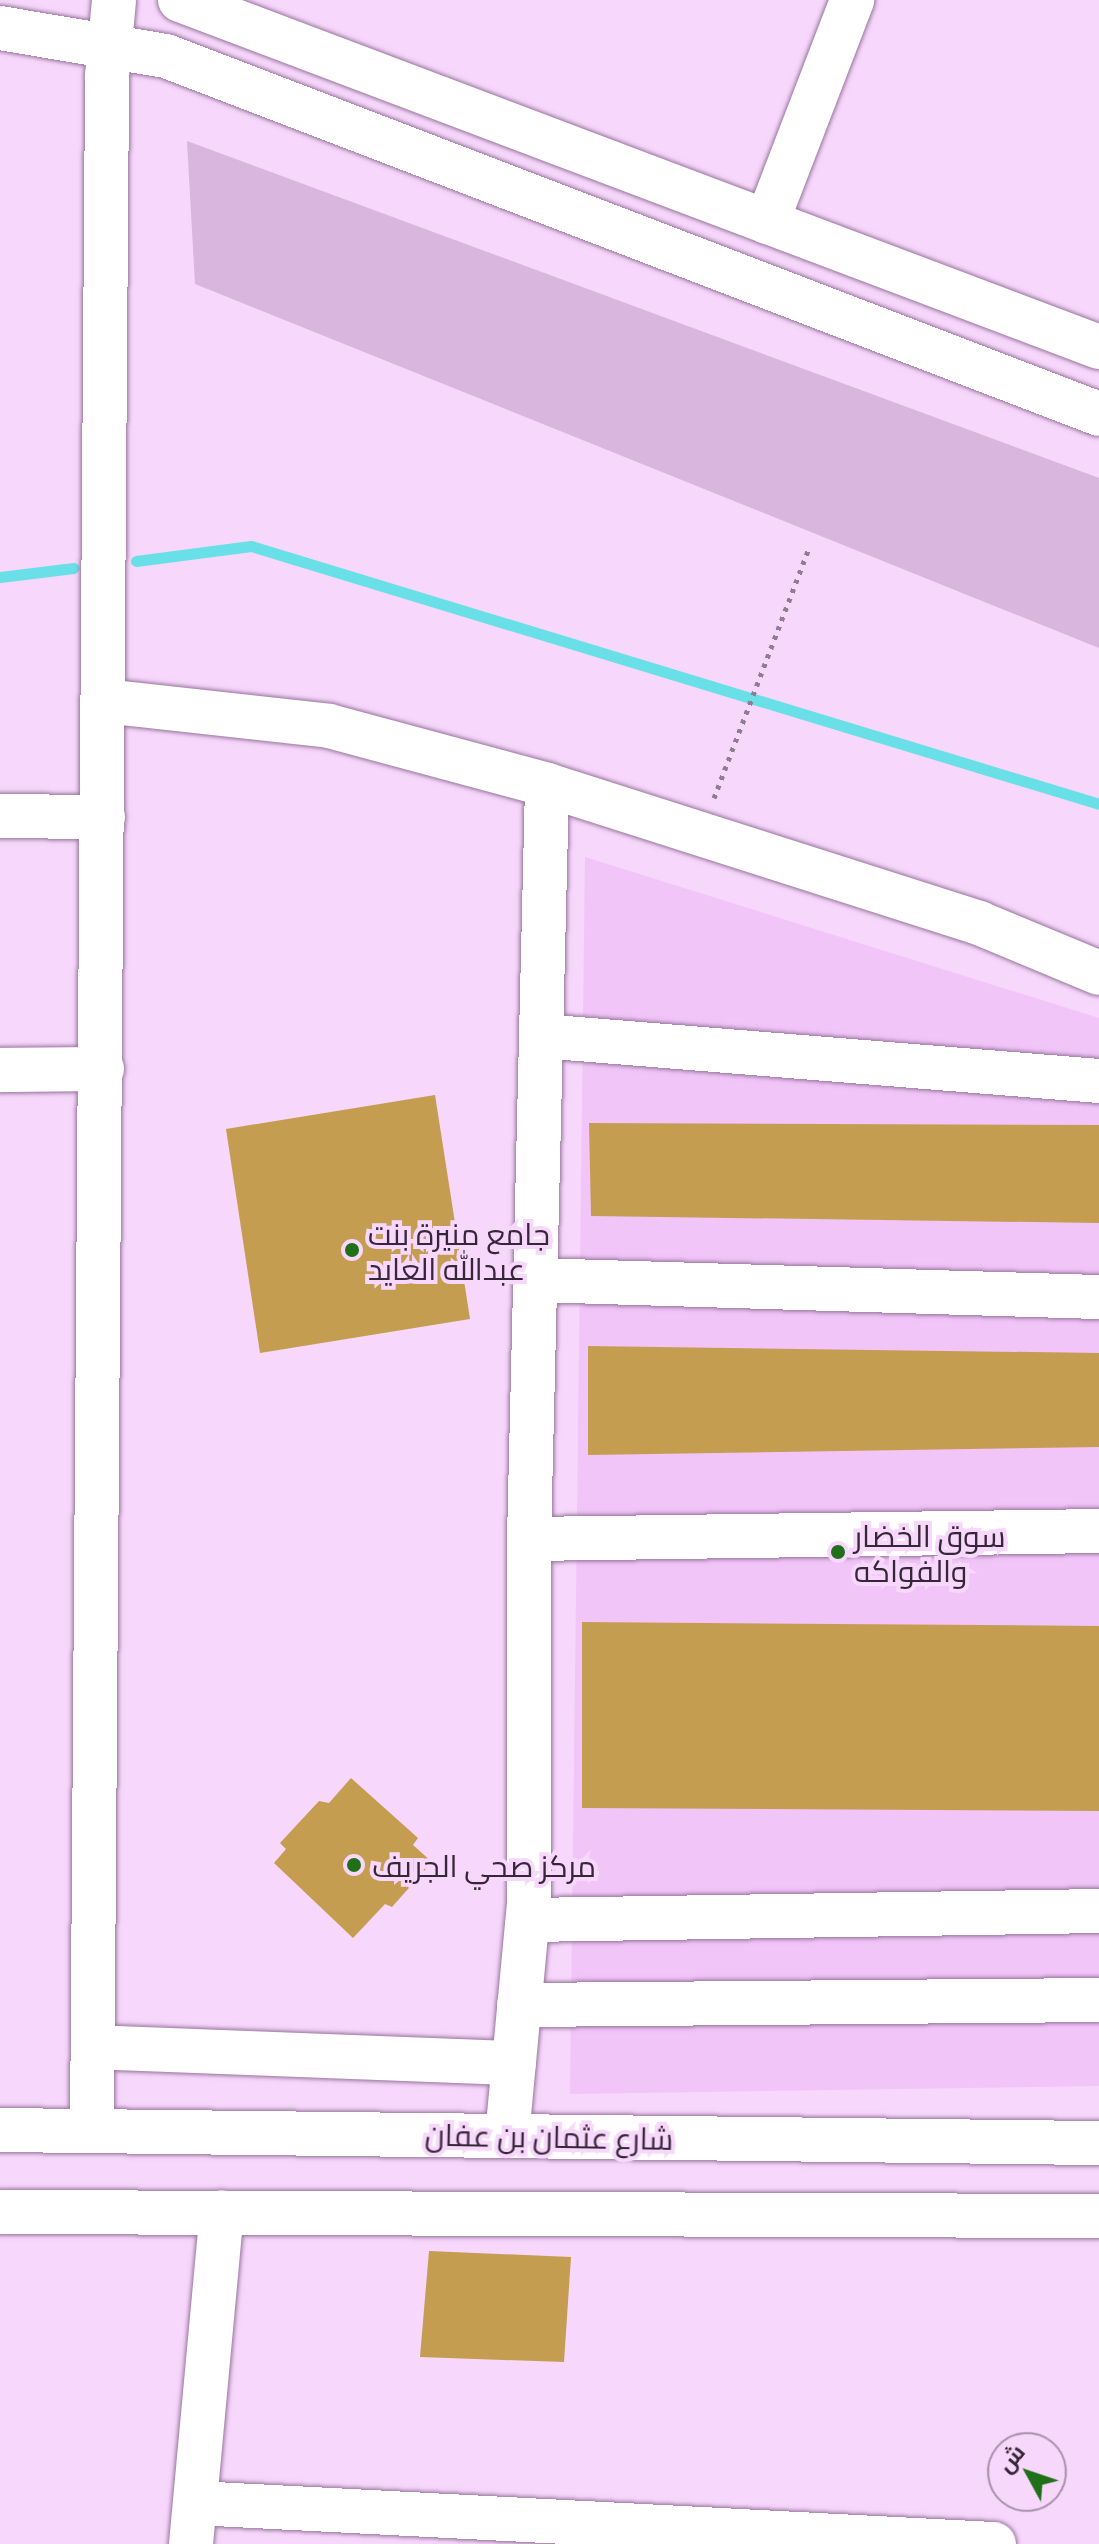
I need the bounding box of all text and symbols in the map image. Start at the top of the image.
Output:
place label: جامع منيرة بنت عبدالله العايد [368,1215,550,1286]
marker: جامع منيرة بنت عبدالله العايد [343,1241,361,1259]
place label: سوق الخضار والفواكه [854,1517,1005,1588]
marker: سوق الخضار والفواكه [829,1543,847,1561]
place label: مركز صحي الجريف [372,1847,596,1883]
marker: مركز صحي الجريف [343,1854,365,1876]
street label: شارع عثمان بن عفان [424,2116,674,2156]
north arrow [987,2432,1067,2512]
text: ش [991,2439,1029,2477]

